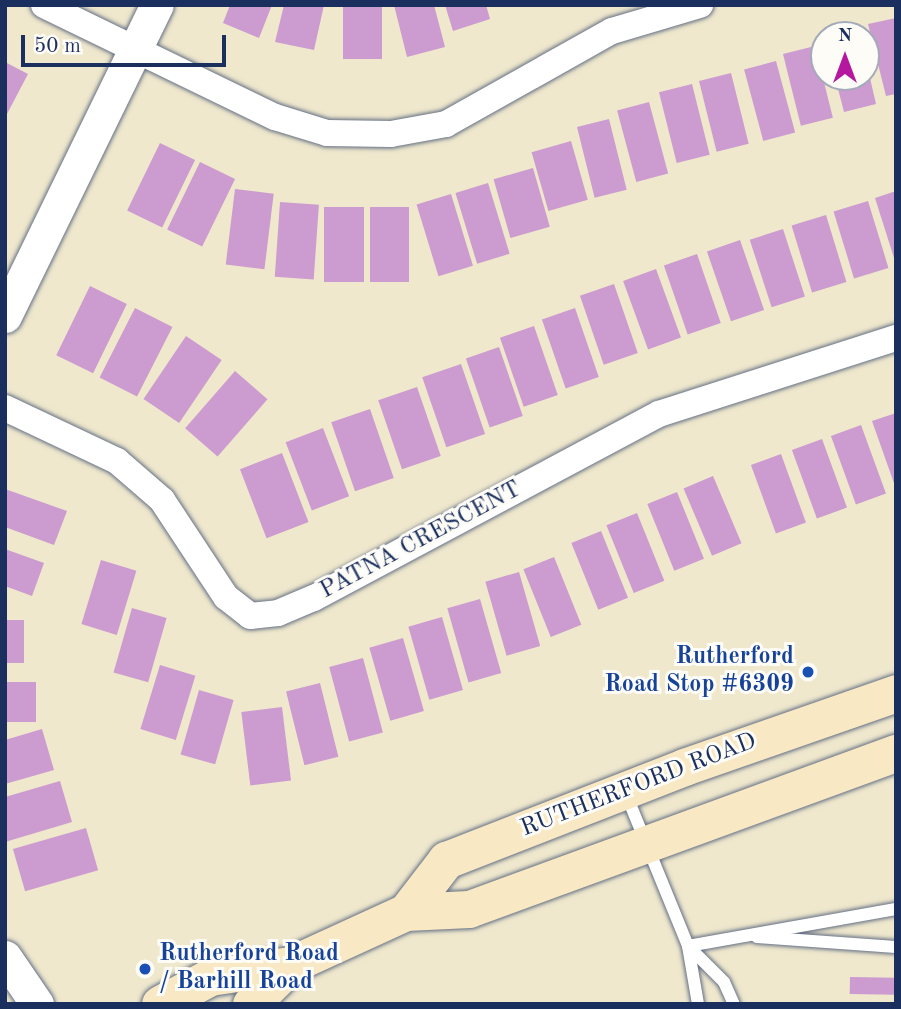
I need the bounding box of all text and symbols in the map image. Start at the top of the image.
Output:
scale bar [24,21,229,65]
north arrow [810,21,880,91]
text: N [838,27,852,46]
text: 50 m [34,36,81,57]
street label: PATNA CRESCENT [315,476,527,606]
place label: Rutherford Road Stop #6309 [604,644,794,700]
marker: Rutherford Road Stop #6309 [800,664,816,680]
street label: RUTHERFORD ROAD [517,728,761,844]
place label: Rutherford Road / Barhill Road [159,941,339,997]
marker: Rutherford Road / Barhill Road [137,961,153,977]

